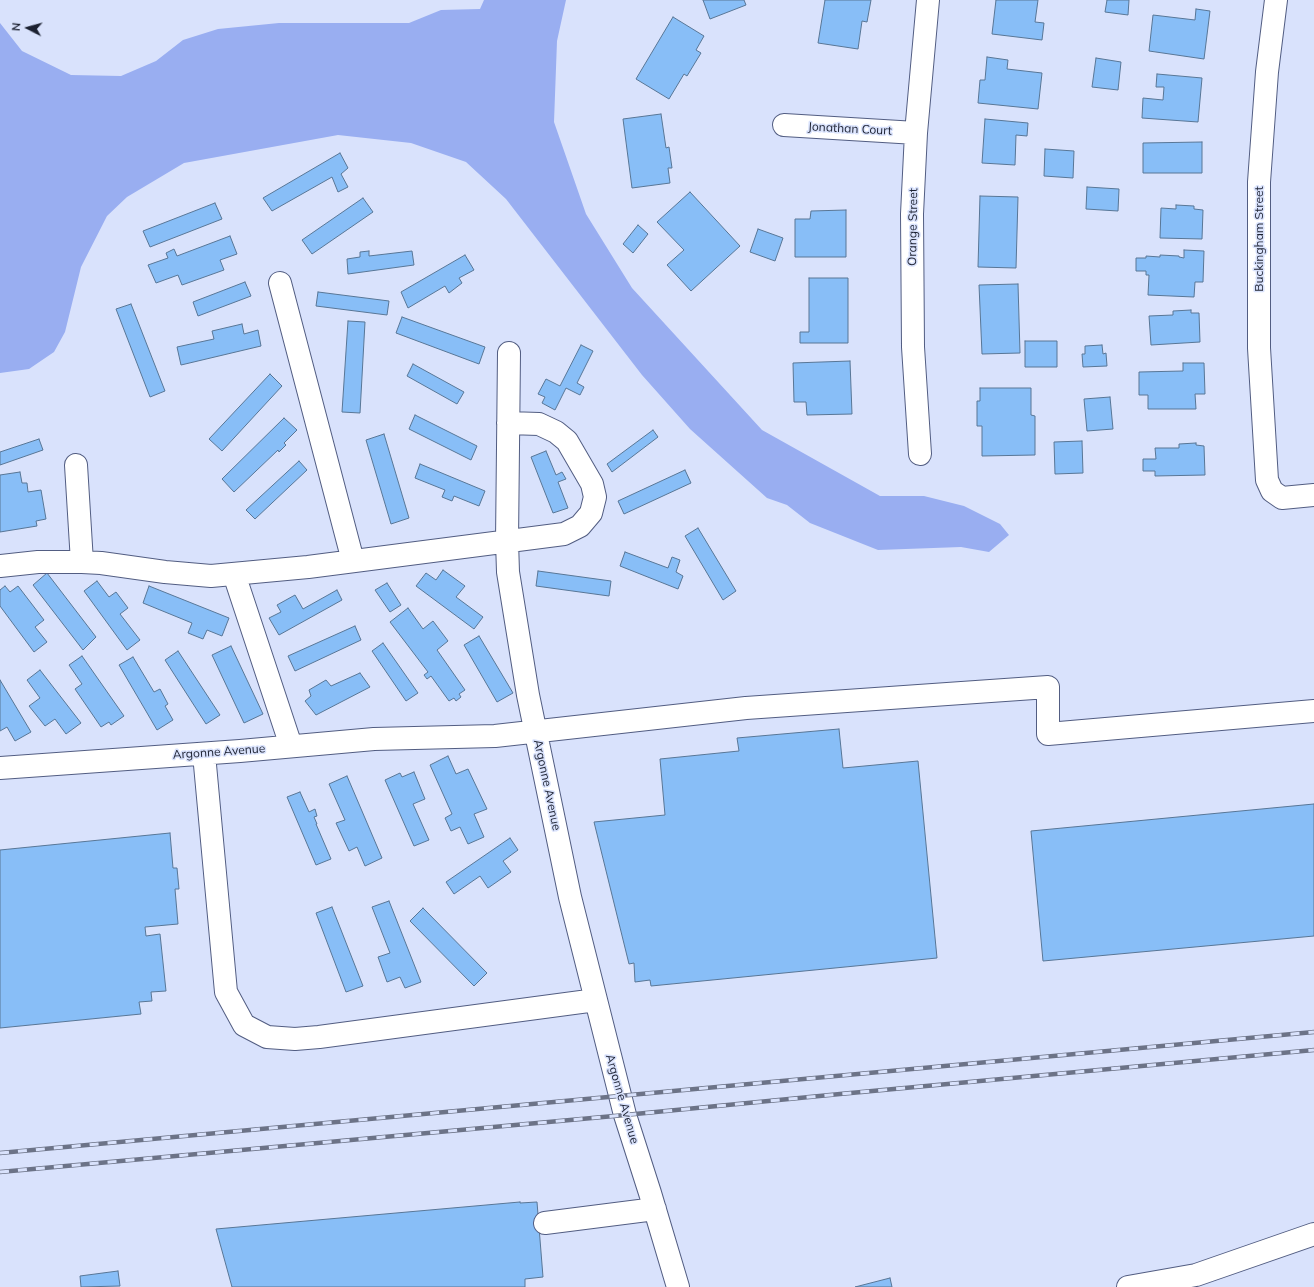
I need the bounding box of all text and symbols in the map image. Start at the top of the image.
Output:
north arrow [8,8,48,48]
text: N [9,22,23,32]
street label: Jonathan Court [808,120,892,138]
street label: Buckingham Street [1252,186,1266,292]
street label: Orange Street [905,188,921,266]
street label: Argonne Avenue [530,738,564,832]
street label: Argonne Avenue [172,742,266,762]
street label: Argonne Avenue [602,1052,642,1146]

